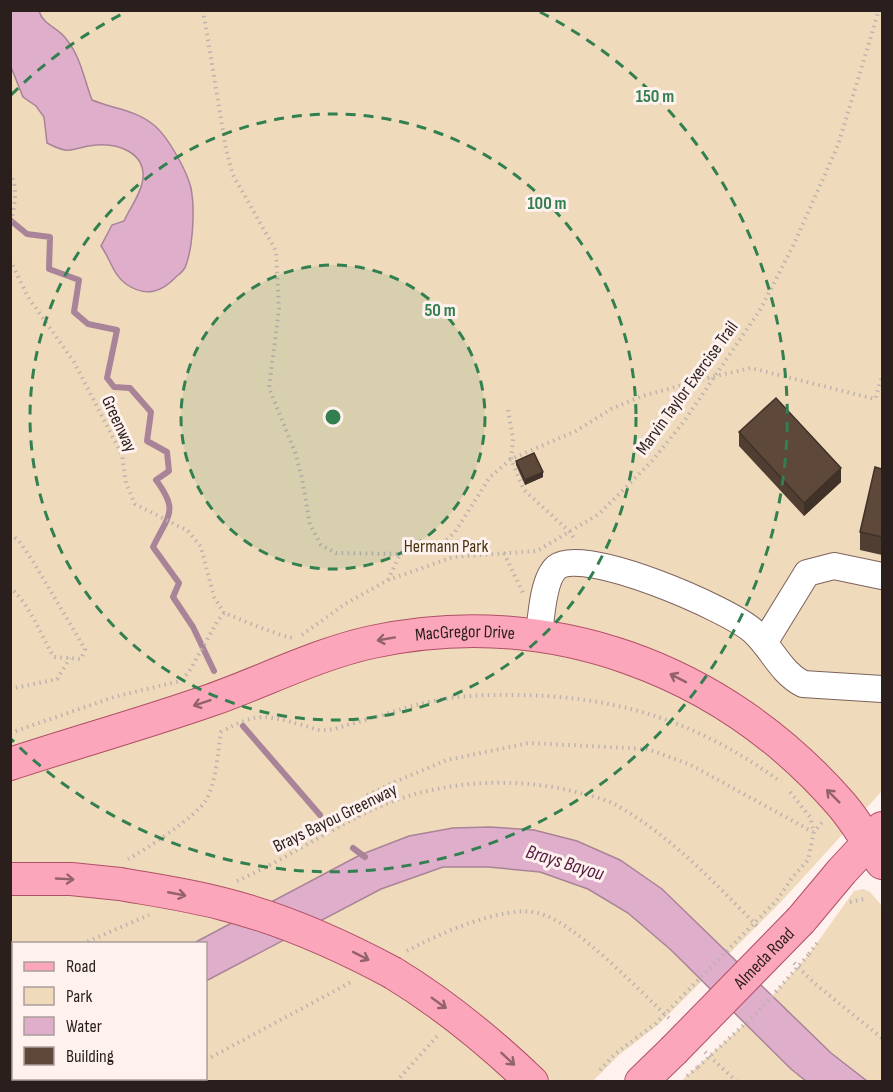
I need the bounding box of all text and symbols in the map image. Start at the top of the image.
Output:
text: 150 m [636,86,674,107]
text: 100 m [528,193,567,214]
text: 50 m [424,300,456,321]
street label: Marvin Taylor Exercise Trail [631,317,743,459]
street label: Greenway [97,393,141,456]
centre of rings [323,407,343,427]
park label: Hermann Park [404,536,488,557]
street label: MacGregor Drive [414,621,516,645]
one-way arrow [377,634,396,645]
one-way arrow [670,672,688,684]
one-way arrow [193,698,212,709]
street label: Brays Bayou Greenway [270,779,400,857]
one-way arrow [825,788,840,803]
water label: Brays Bayou [523,840,608,886]
one-way arrow [55,873,75,884]
one-way arrow [167,889,187,900]
street label: Almeda Road [729,923,798,994]
legend [12,942,207,1080]
one-way arrow [352,951,370,963]
text: Road [66,956,96,977]
text: Park [66,986,92,1007]
one-way arrow [431,997,447,1009]
text: Water [66,1016,102,1037]
text: Building [66,1046,114,1067]
one-way arrow [500,1052,515,1066]

